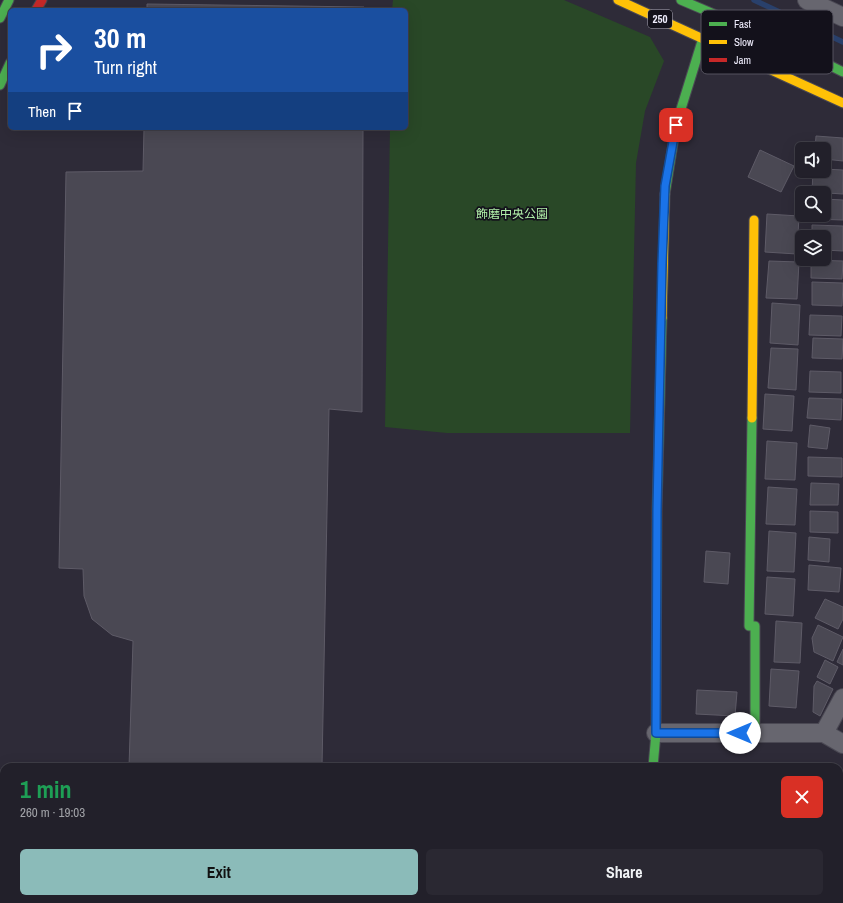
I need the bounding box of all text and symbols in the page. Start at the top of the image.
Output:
road number: 250 [648,10,672,28]
legend [701,10,833,74]
text: Fast [734,17,752,31]
text: 30 m [94,19,146,57]
icon: right [28,24,80,76]
text: Slow [734,35,754,49]
text: Jam [734,53,751,67]
text: Turn right [94,55,157,80]
icon: arrive [64,100,86,122]
text: Then [28,101,56,122]
pin [659,108,693,142]
icon: arrive [665,114,687,136]
map controls [795,142,831,266]
button: sound [795,142,831,178]
button: search [795,186,831,222]
park label: 飾磨中央公園 [476,206,548,222]
button: layers [795,230,831,266]
position arrow [719,712,761,754]
text: 1 min [20,773,71,805]
button: close [781,776,823,818]
text: 260 m · 19:03 [20,804,85,821]
button: Exit [20,849,418,895]
button: Share [426,849,823,895]

